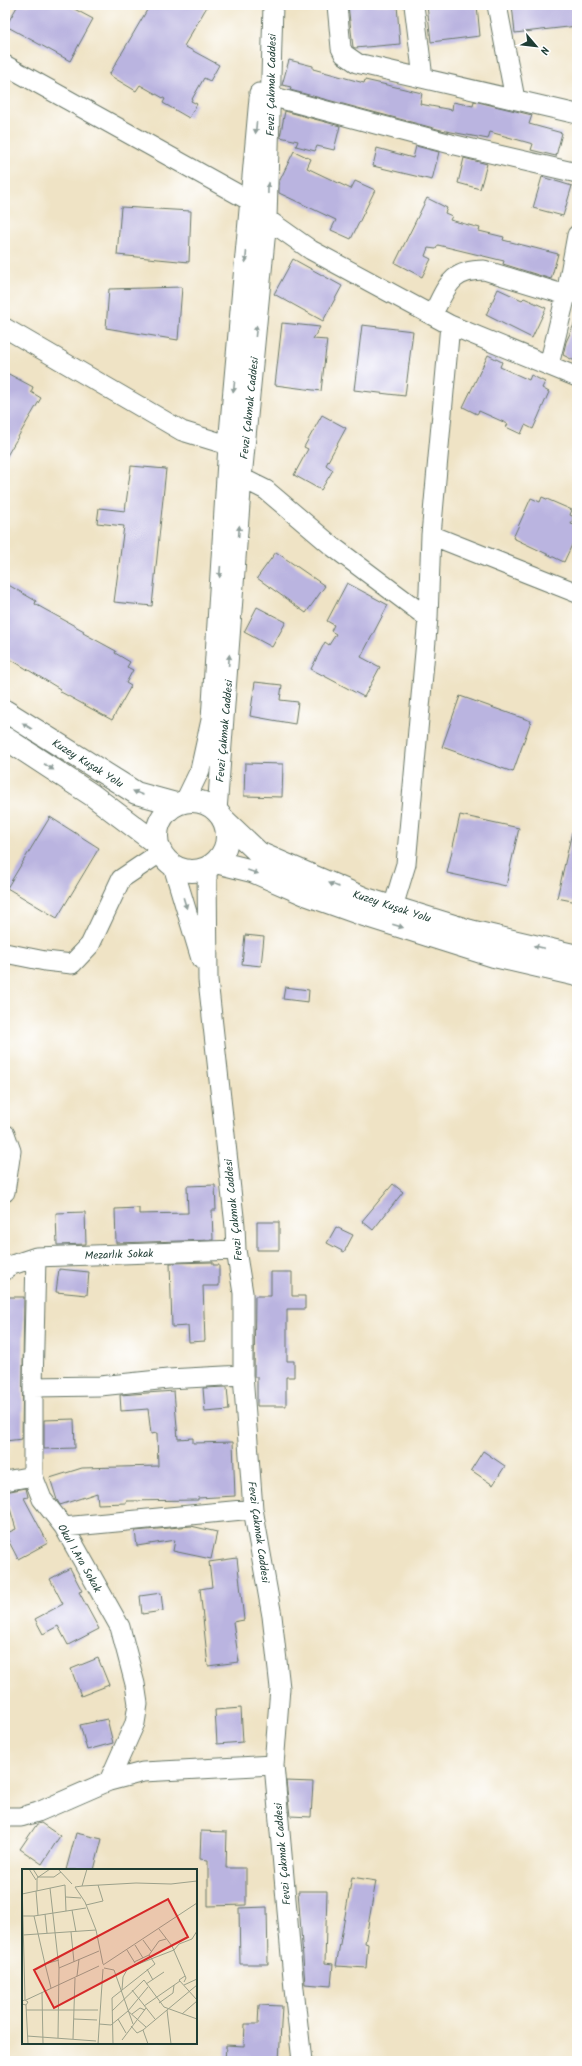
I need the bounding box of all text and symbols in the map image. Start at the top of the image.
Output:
north arrow [516,26,556,66]
street label: Fevzi Çakmak Caddesi [262,33,282,136]
text: N [534,43,554,58]
one-way arrow [253,122,260,134]
one-way arrow [265,181,271,194]
one-way arrow [243,251,249,263]
one-way arrow [253,325,260,337]
street label: Fevzi Çakmak Caddesi [236,356,264,460]
one-way arrow [230,381,237,393]
one-way arrow [235,525,242,537]
one-way arrow [217,566,223,579]
one-way arrow [226,654,233,666]
street label: Fevzi Çakmak Caddesi [212,679,238,783]
one-way arrow [21,722,33,729]
street label: Kuzey Kuşak Yolu [48,735,127,793]
one-way arrow [44,763,55,771]
one-way arrow [132,789,144,795]
one-way arrow [248,869,260,875]
one-way arrow [328,882,340,888]
street label: Kuzey Kuşak Yolu [350,886,434,928]
one-way arrow [182,898,188,910]
one-way arrow [392,923,404,929]
one-way arrow [533,943,545,949]
street label: Fevzi Çakmak Caddesi [220,1158,248,1262]
street label: Mezarlık Sokak [84,1245,155,1265]
street label: Fevzi Çakmak Caddesi [242,1480,274,1585]
street label: Okul 1.Ara Sokak [52,1521,106,1597]
street label: Fevzi Çakmak Caddesi [270,1802,296,1906]
inset map [22,1869,197,2044]

